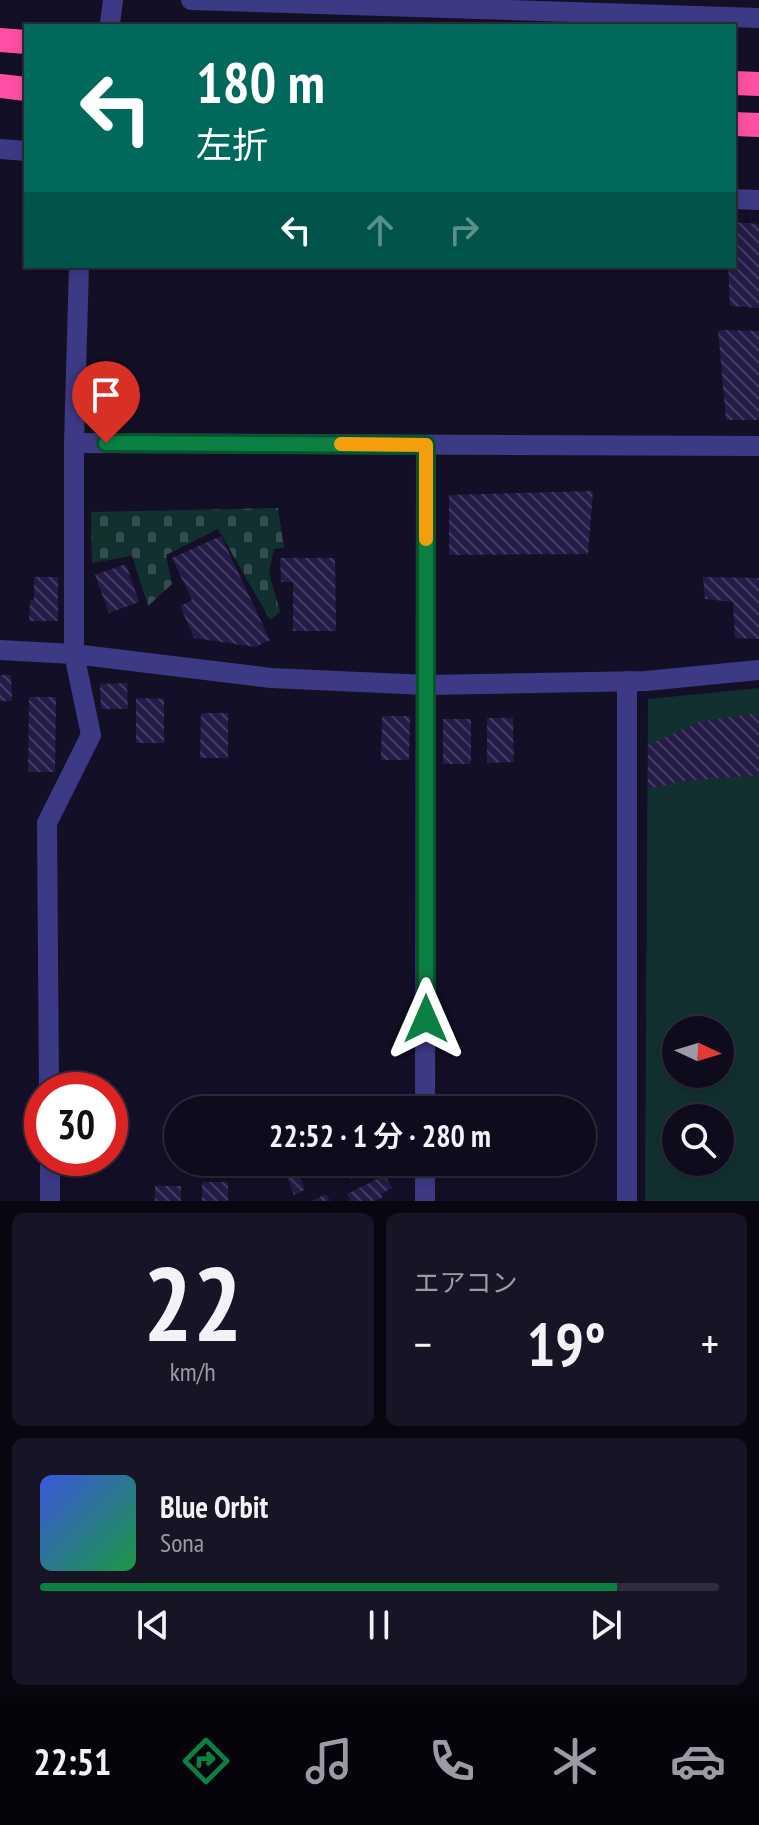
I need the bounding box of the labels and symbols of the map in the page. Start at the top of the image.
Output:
pin [72,361,140,443]
position arrow [384,977,468,1061]
north arrow [662,1016,734,1088]
speed limit sign: 30 [24,1072,128,1176]

